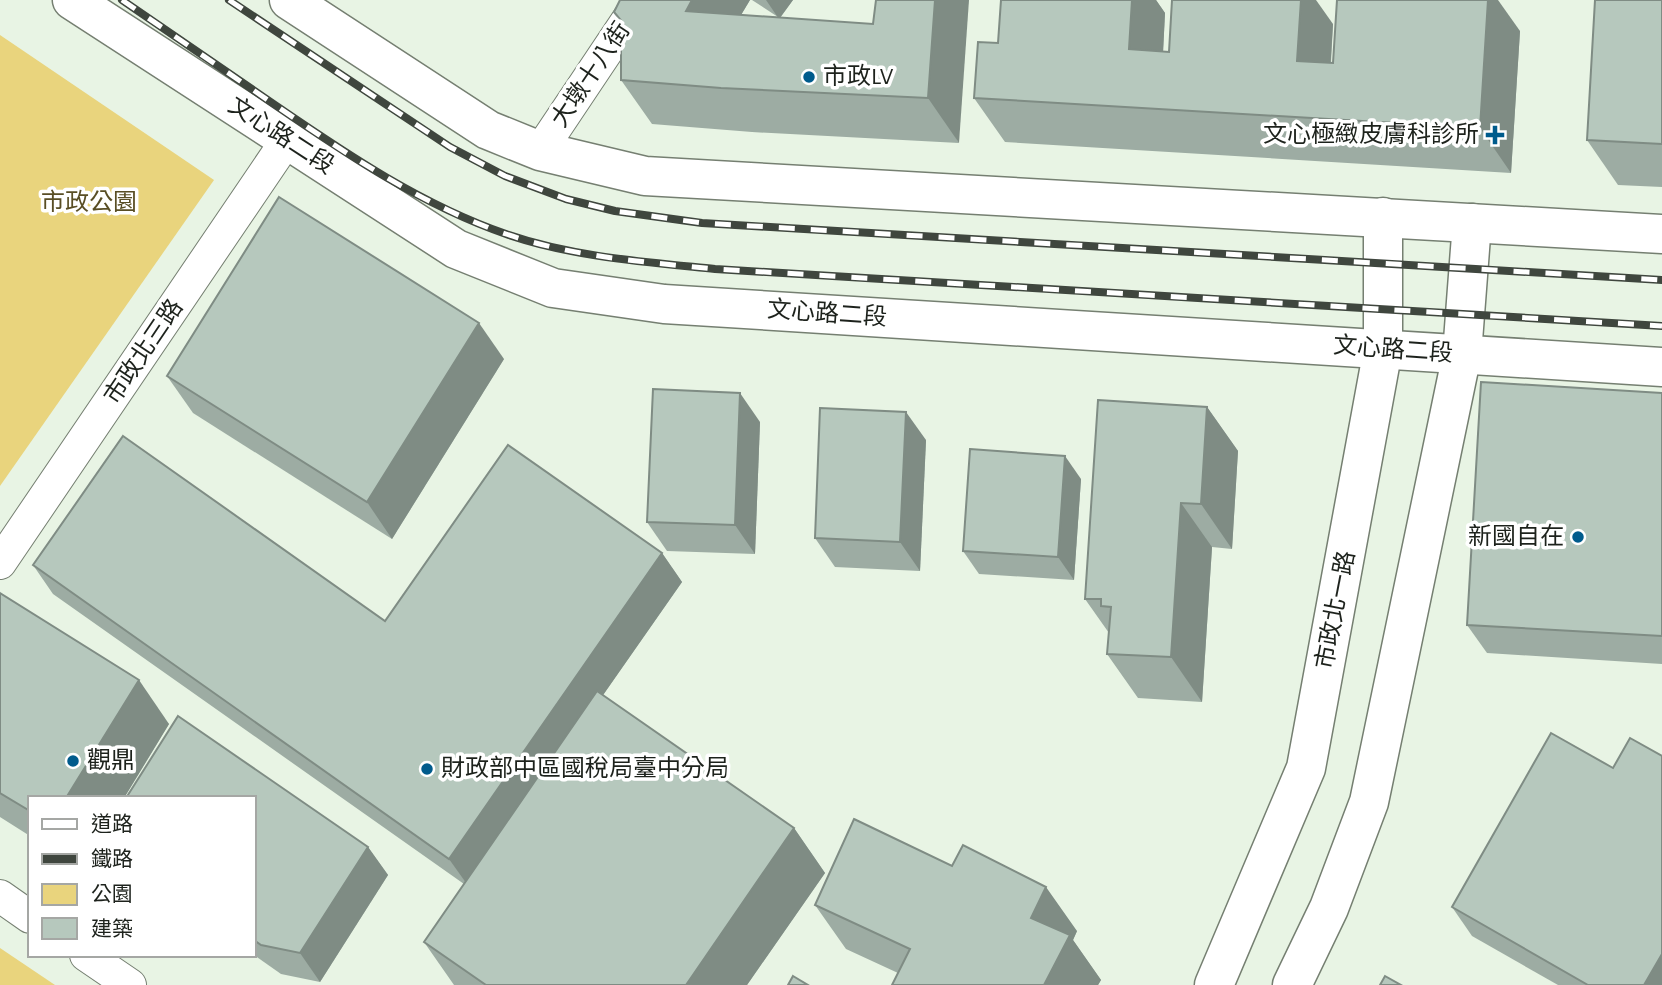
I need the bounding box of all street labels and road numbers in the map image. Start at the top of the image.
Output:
street label: 大墩十八街 [546,17,635,131]
street label: 文心路二段 [224,92,339,179]
street label: 市政北三路 [99,294,188,408]
street label: 文心路二段 [766,296,888,330]
street label: 文心路二段 [1332,332,1454,366]
street label: 市政北一路 [1311,548,1359,671]

